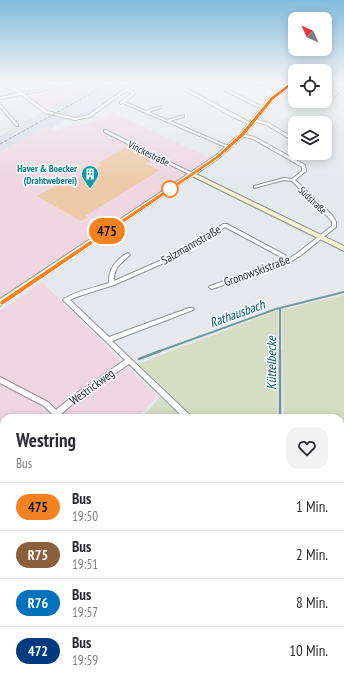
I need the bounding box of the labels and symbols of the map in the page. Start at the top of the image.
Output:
north arrow [288,12,332,56]
street label: Vinckestraße [125,137,172,169]
place label: Haver & Boecker (Drahtweberei) [17,162,77,187]
building icon: Haver & Boecker (Drahtweberei) [80,164,100,189]
unlabelled marker [161,180,179,198]
street label: Südstraße [296,184,330,217]
line badge: 475 [84,218,130,244]
street label: Salzmannstraße [158,221,223,268]
street label: Gronowskistraße [222,252,292,289]
water label: Rathausbach [207,295,268,331]
water label: Küttelbecke [263,335,280,390]
street label: Westrickweg [66,365,117,408]

